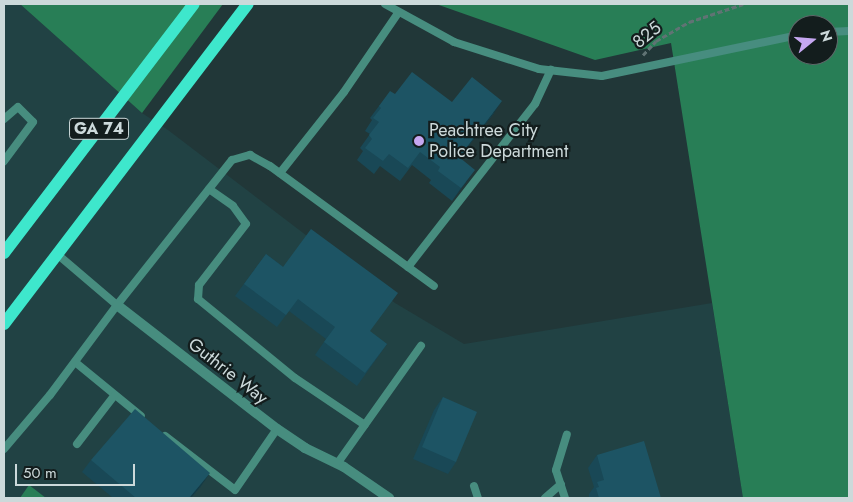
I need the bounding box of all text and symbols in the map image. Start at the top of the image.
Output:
north arrow [788,15,838,65]
street label: 825 [628,17,666,53]
text: N [815,28,838,44]
road number: GA 74 [69,116,129,142]
place label: Peachtree City Police Department [429,120,568,162]
marker: Peachtree City Police Department [413,135,425,147]
street label: Guthrie Way [184,333,272,409]
scale bar [18,454,138,486]
text: 50 m [23,462,57,484]

